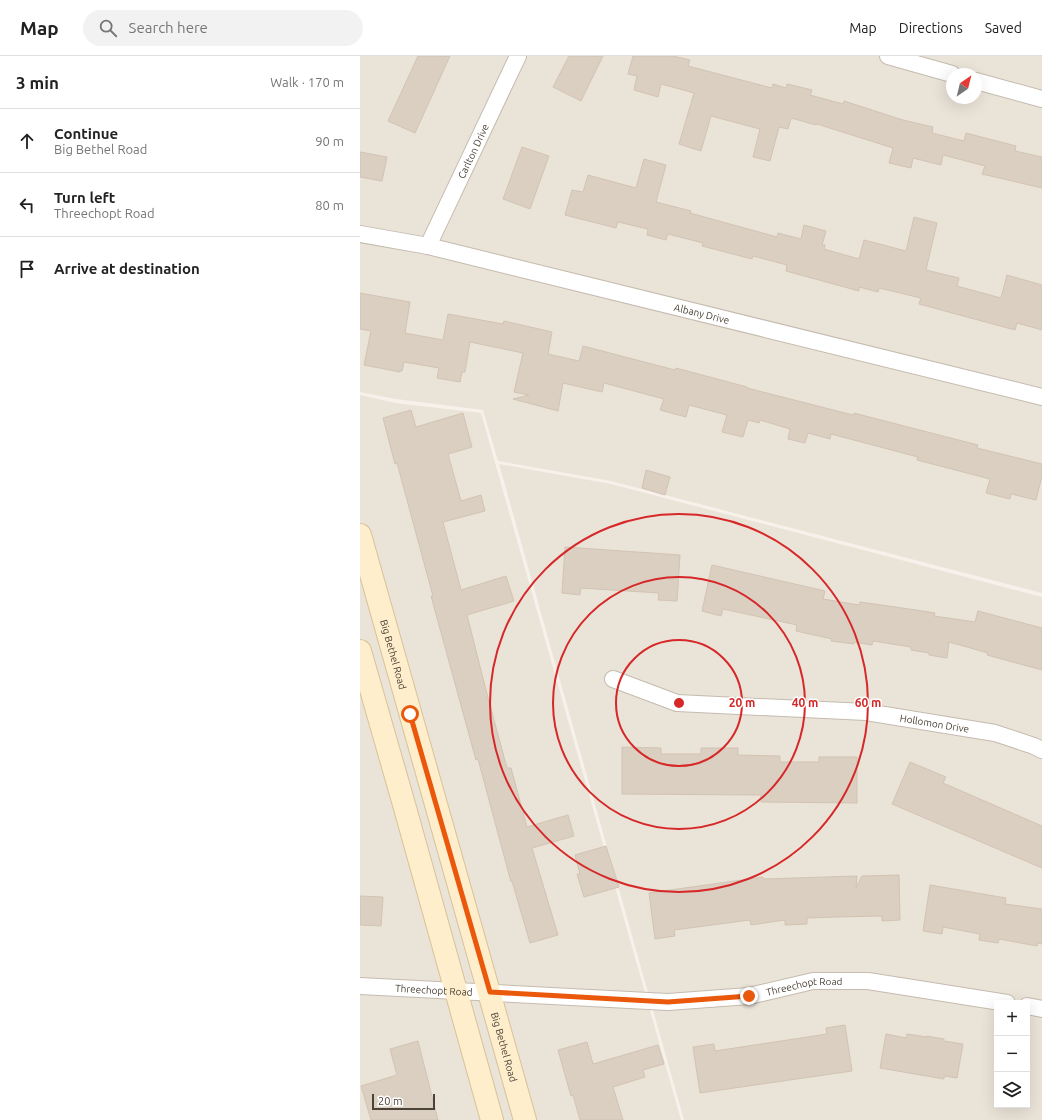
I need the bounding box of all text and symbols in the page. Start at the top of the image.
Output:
search box [83,10,363,46]
text: Map [20,17,59,39]
icon: search [97,17,119,39]
text: Search here [129,19,208,36]
text: Map [849,20,877,36]
text: Directions [899,20,963,36]
text: Saved [985,20,1022,36]
north arrow [946,68,982,104]
text: 3 min [16,73,59,92]
text: Walk · 170 m [270,75,344,89]
street label: Carlton Drive [455,122,491,180]
text: Continue [54,125,118,142]
icon: ahead [16,130,38,152]
text: 90 m [315,134,344,148]
text: Big Bethel Road [54,142,147,156]
text: Turn left [54,189,115,206]
icon: left [16,194,38,216]
text: 80 m [315,198,344,212]
text: Threechopt Road [54,206,155,220]
icon: arrive [16,258,38,280]
text: Arrive at destination [54,260,200,277]
street label: Albany Drive [673,301,731,325]
street label: Big Bethel Road [379,618,409,691]
centre of rings [672,696,686,710]
text: 20 m [729,696,755,709]
text: 40 m [792,696,818,709]
text: 60 m [855,696,881,709]
route start [401,705,419,723]
street label: Hollomon Drive [899,712,970,734]
street label: Threechopt Road [765,976,843,997]
street label: Threechopt Road [395,982,473,997]
route end [740,987,758,1005]
map controls [994,1000,1030,1108]
button: + [994,1000,1030,1036]
street label: Big Bethel Road [489,1011,520,1083]
button: − [994,1036,1030,1072]
button: layers [994,1072,1030,1108]
scale bar [372,1092,435,1111]
text: 20 m [378,1095,402,1107]

